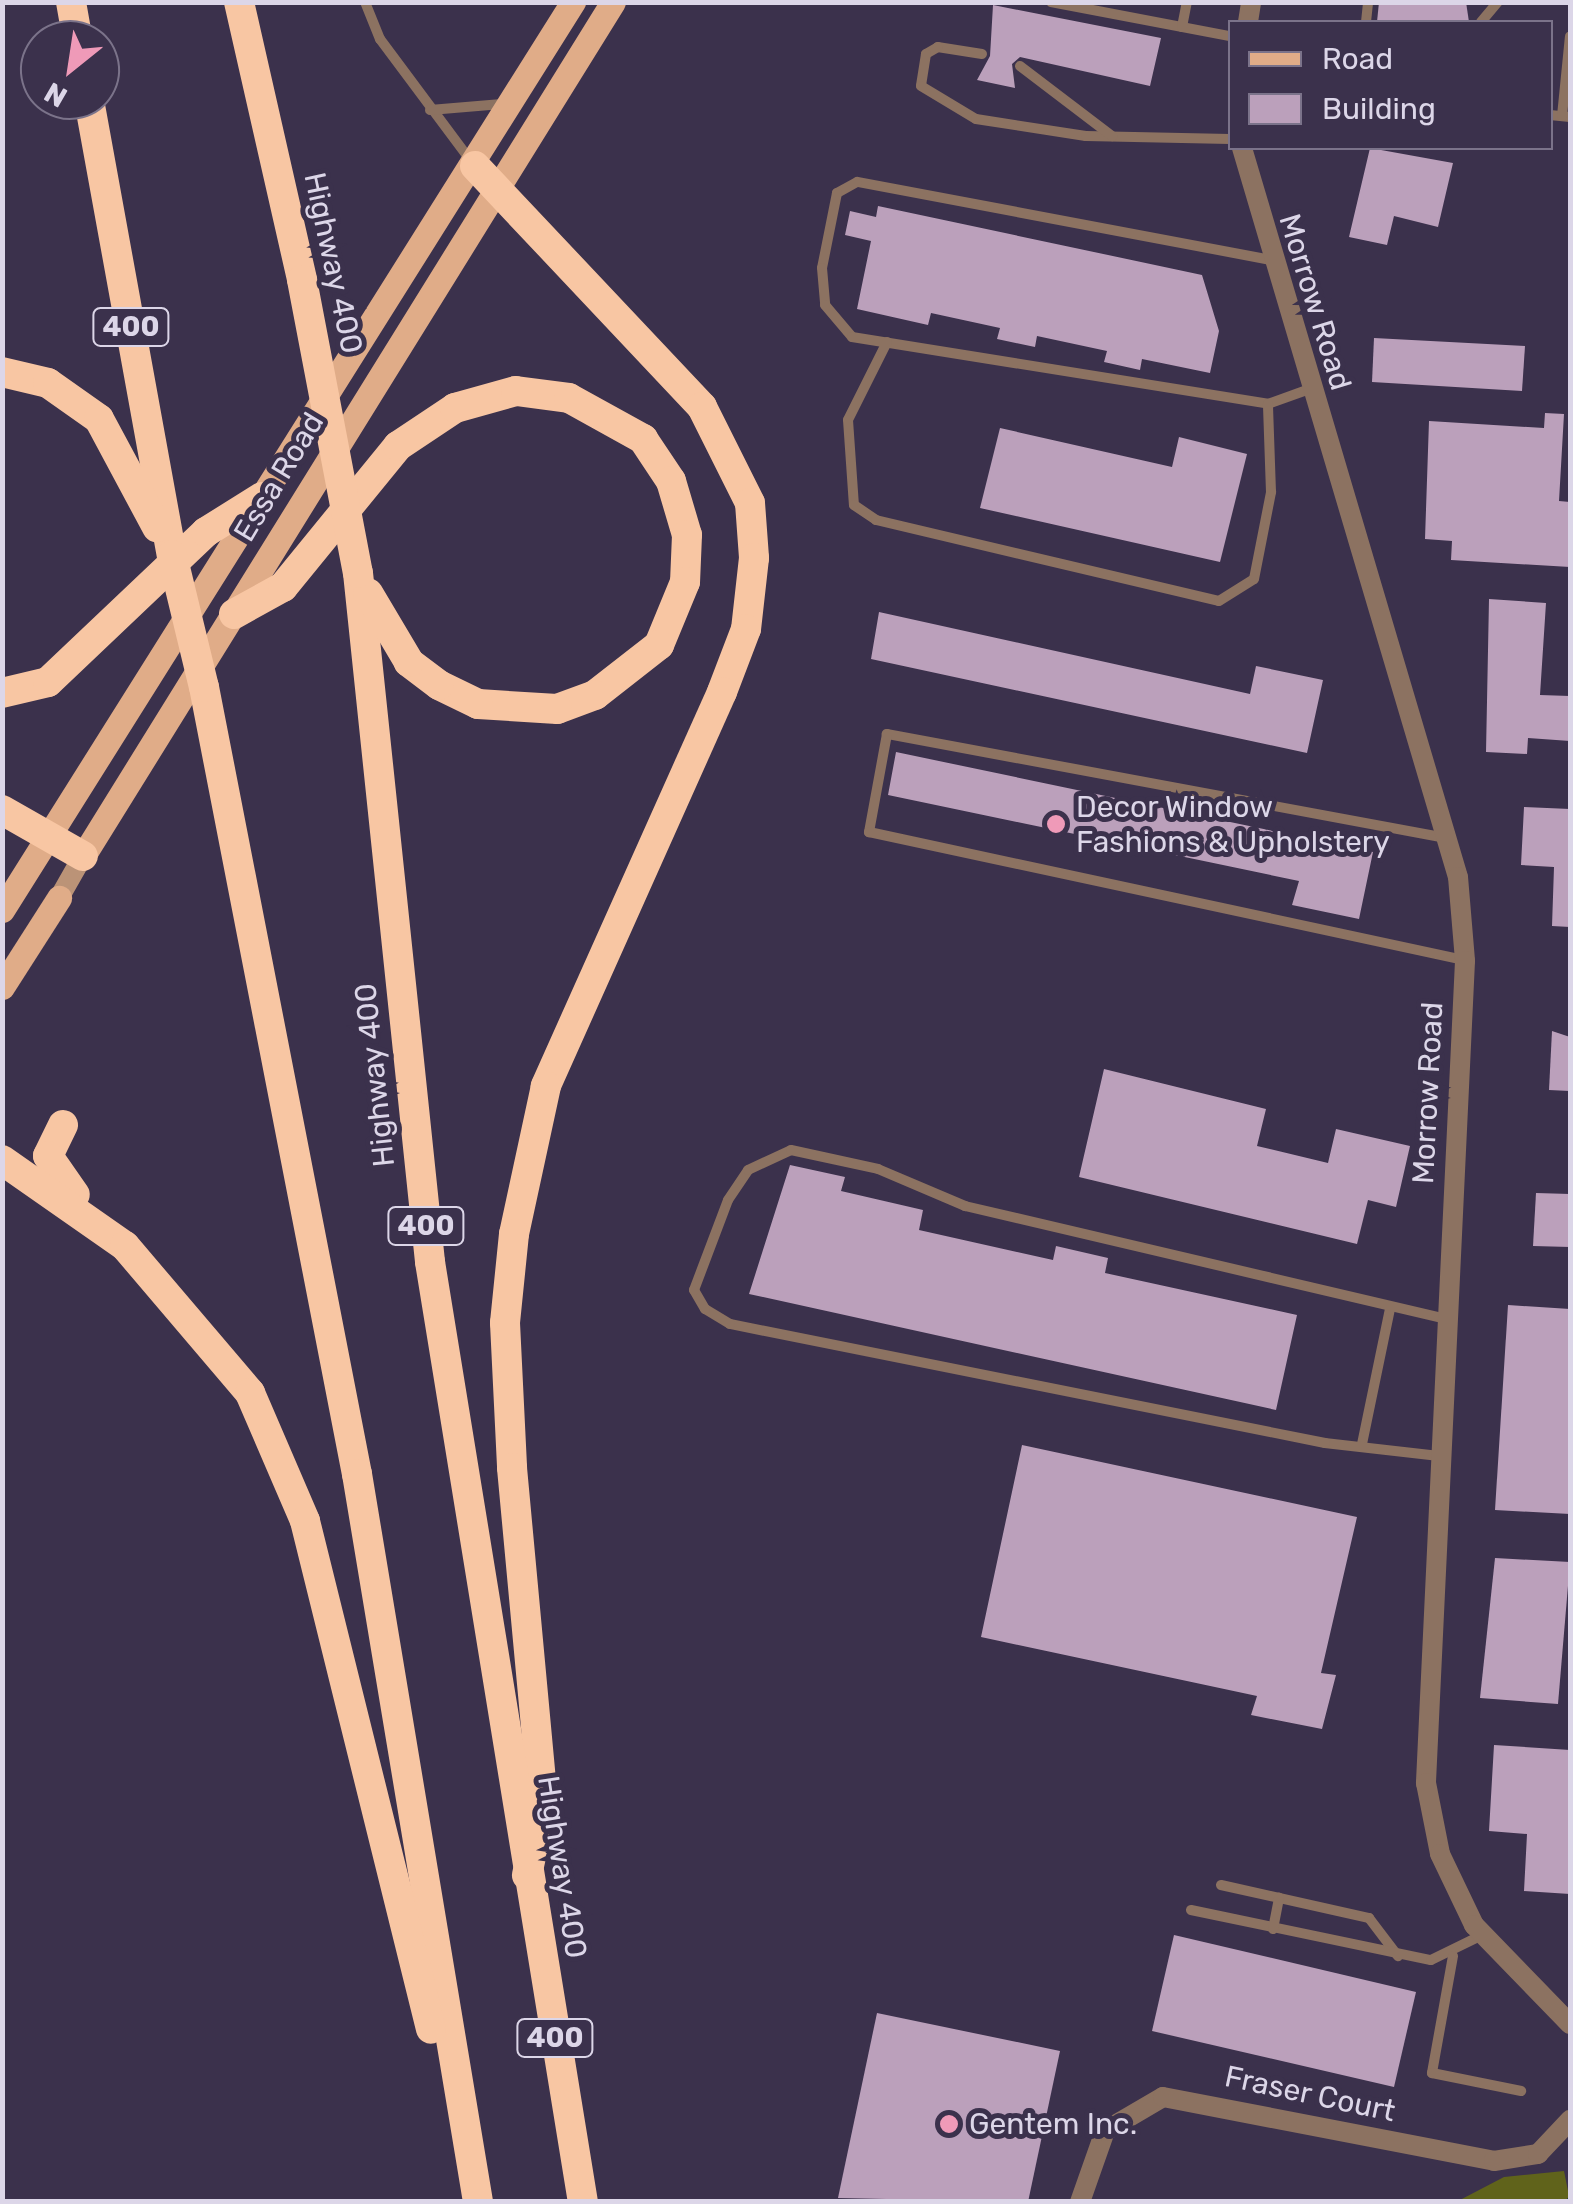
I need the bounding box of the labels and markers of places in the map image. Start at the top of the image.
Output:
place label: Decor Window Fashions & Upholstery [1076,789,1390,860]
marker: Decor Window Fashions & Upholstery [1045,813,1067,835]
place label: Gentem Inc. [969,2106,1137,2142]
marker: Gentem Inc. [938,2113,960,2135]

